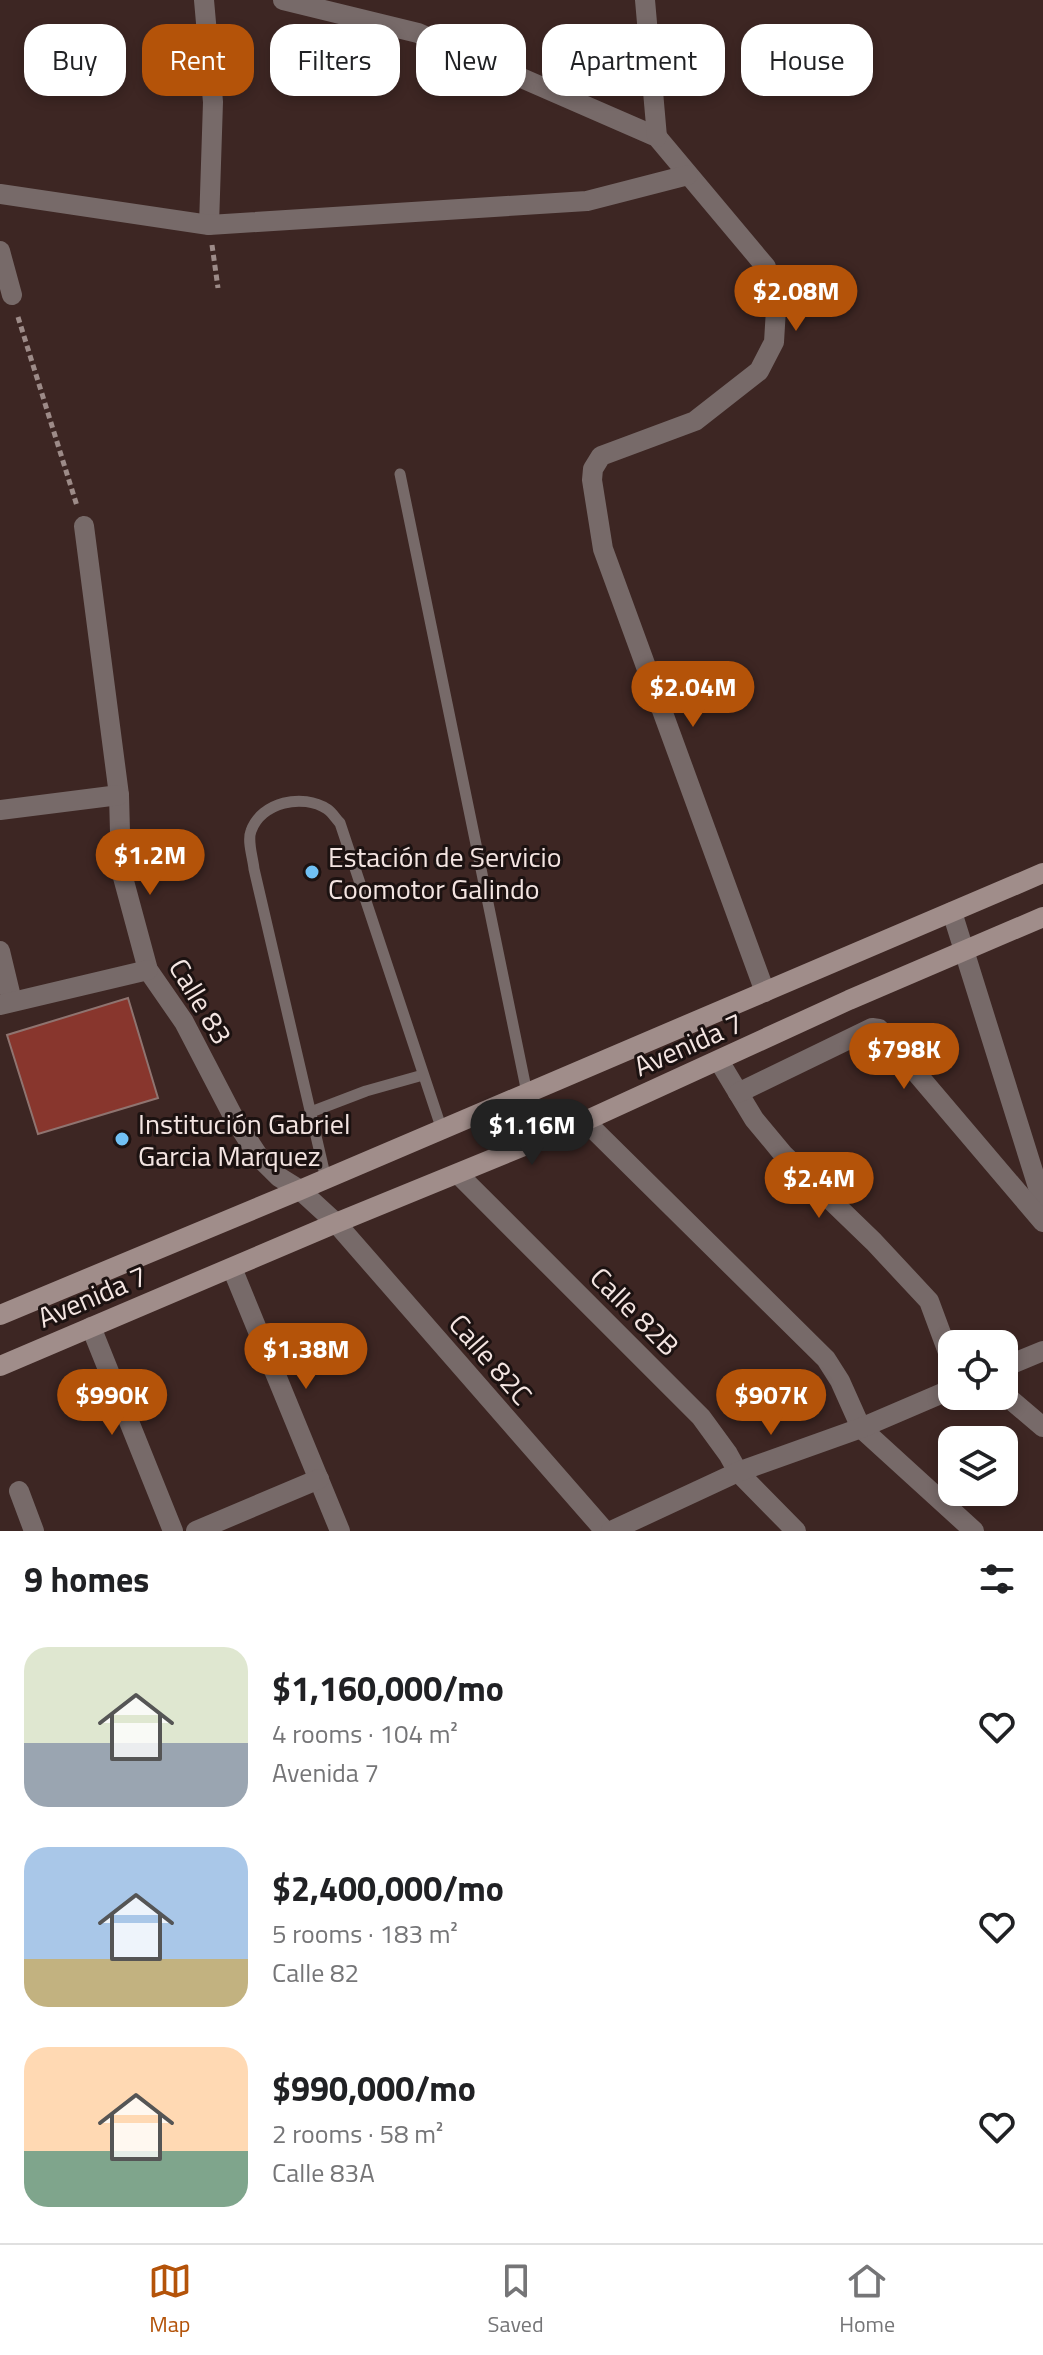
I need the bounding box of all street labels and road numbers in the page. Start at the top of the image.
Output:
street label: Calle 83 [158,950,244,1052]
street label: Avenida 7 [627,1001,749,1087]
street label: Avenida 7 [30,1254,154,1338]
street label: Calle 82B [581,1257,689,1365]
street label: Calle 82C [439,1304,543,1414]

